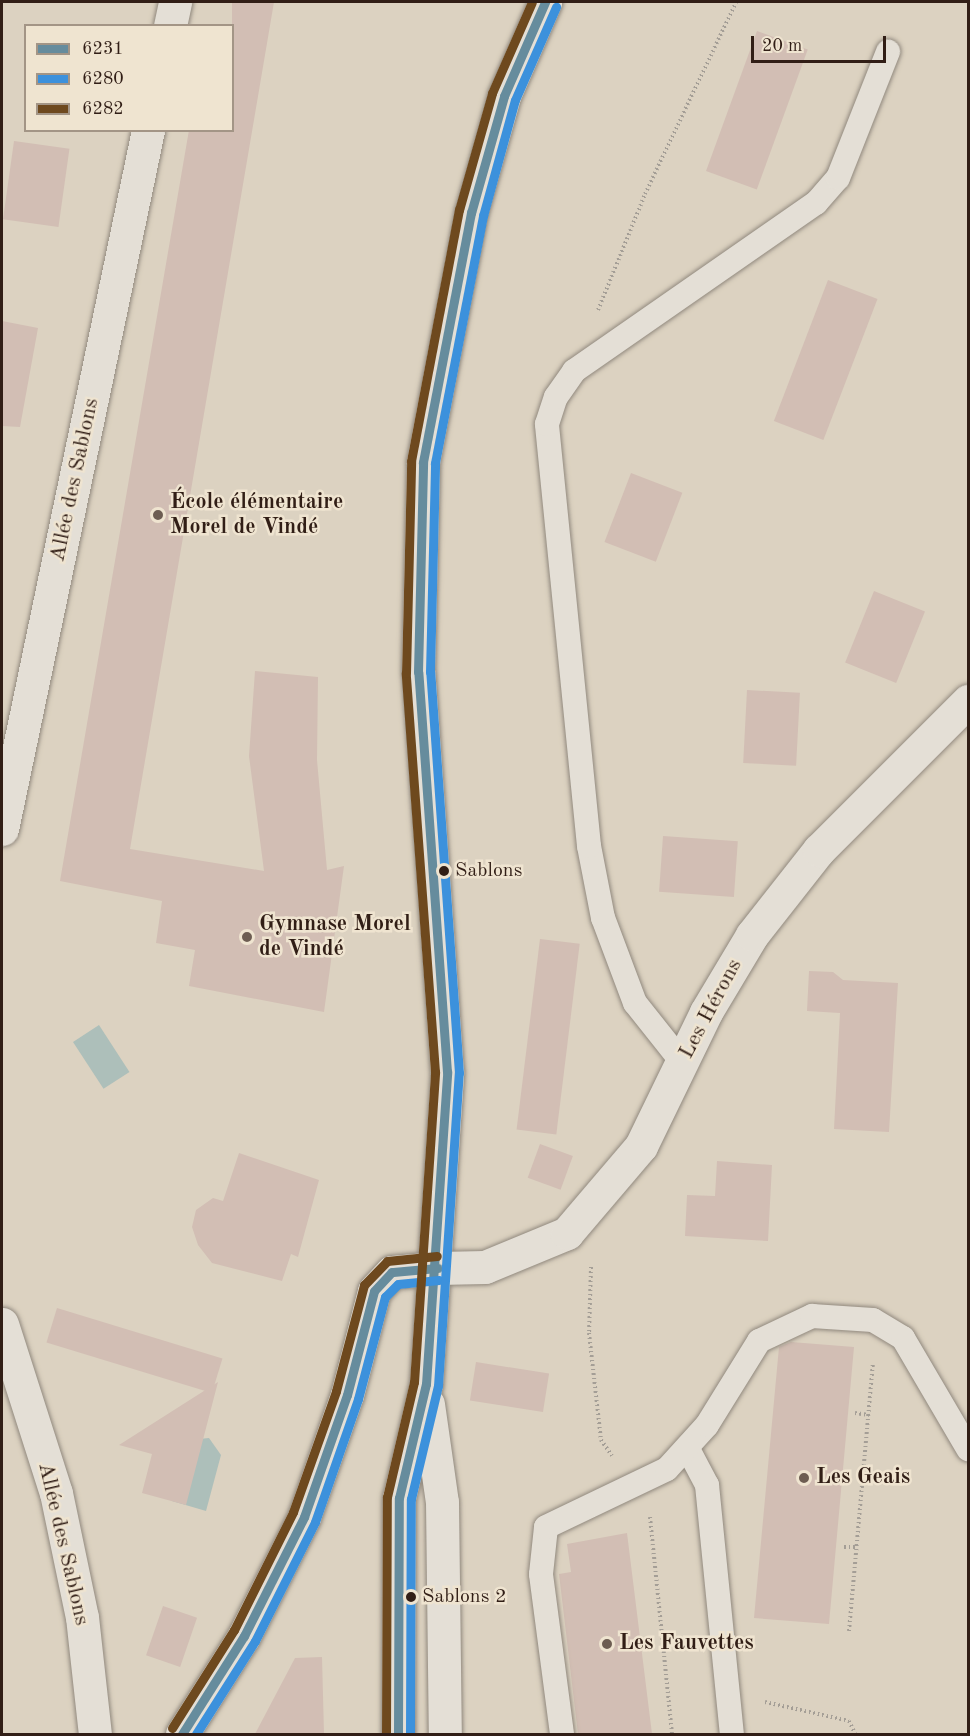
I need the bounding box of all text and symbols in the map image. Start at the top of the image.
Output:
legend [24,24,234,132]
scale bar [754,24,889,62]
text: 20 m [762,37,802,55]
text: 6231 [82,40,124,58]
text: 6280 [82,70,124,88]
text: 6282 [82,100,124,118]
street label: Allée des Sablons [45,396,105,564]
place label: École élémentaire Morel de Vindé [170,489,343,540]
marker: École élémentaire Morel de Vindé [151,508,165,522]
place label: Sablons [455,859,522,883]
marker: Sablons [438,865,450,877]
place label: Gymnase Morel de Vindé [259,911,411,962]
marker: Gymnase Morel de Vindé [240,930,254,944]
street label: Les Hérons [674,955,748,1063]
street label: Allée des Sablons [31,1460,95,1628]
place label: Les Geais [816,1465,910,1491]
marker: Les Geais [797,1471,811,1485]
place label: Sablons 2 [422,1585,507,1609]
marker: Sablons 2 [405,1591,417,1603]
place label: Les Fauvettes [619,1631,754,1657]
marker: Les Fauvettes [600,1637,614,1651]

